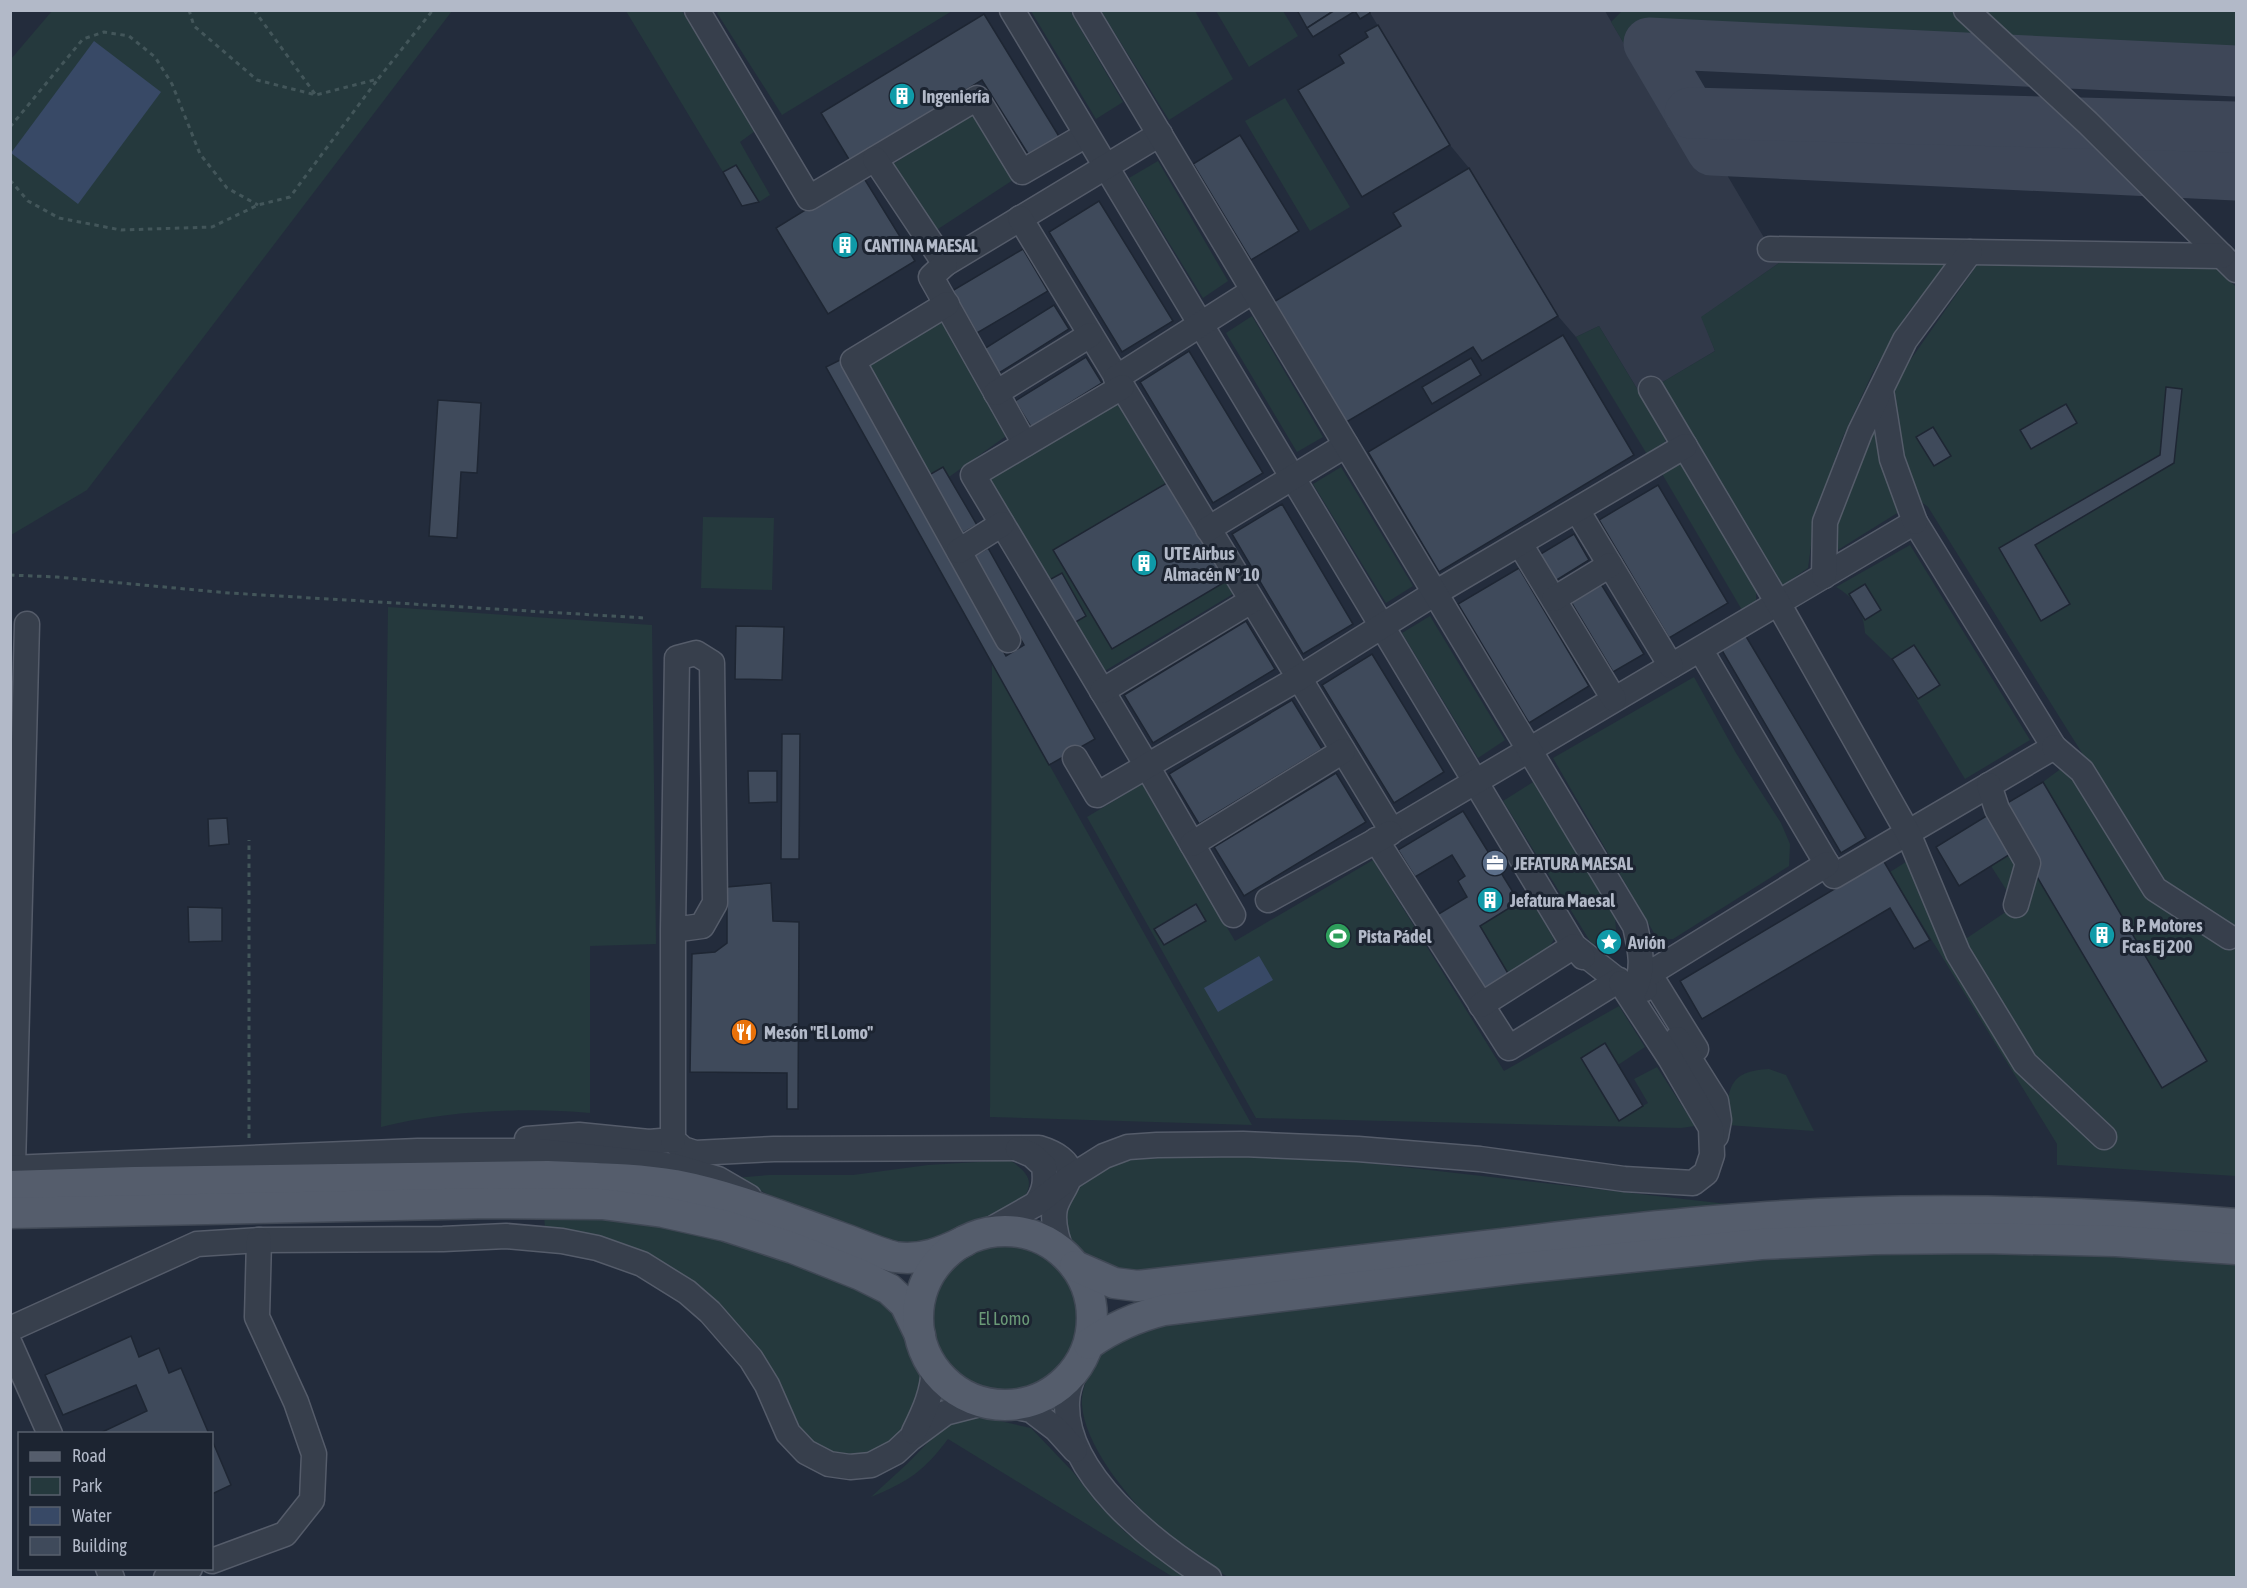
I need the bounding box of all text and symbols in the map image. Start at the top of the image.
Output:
building icon: Ingeniería [887,81,917,111]
place label: Ingeniería [922,86,990,107]
building icon: CANTINA MAESAL [830,230,860,260]
place label: CANTINA MAESAL [864,235,978,256]
place label: UTE Airbus Almacén Nº 10 [1163,543,1260,585]
building icon: UTE Airbus Almacén Nº 10 [1129,548,1159,578]
office icon: JEFATURA MAESAL [1480,848,1510,878]
place label: JEFATURA MAESAL [1513,853,1633,874]
building icon: Jefatura Maesal [1475,885,1505,915]
place label: Jefatura Maesal [1509,890,1615,911]
place label: B. P. Motores Fcas Ej 200 [2122,915,2203,957]
building icon: B. P. Motores Fcas Ej 200 [2087,920,2117,950]
sports icon: Pista Pádel [1323,921,1353,951]
place label: Pista Pádel [1358,926,1432,947]
place icon: Avión [1594,927,1624,957]
place label: Avión [1627,932,1666,953]
restaurant icon: Mesón "El Lomo" [729,1017,759,1047]
place label: Mesón "El Lomo" [764,1022,873,1043]
park label: El Lomo [978,1308,1030,1329]
legend [18,1432,213,1570]
text: Road [72,1445,106,1466]
text: Park [72,1475,102,1496]
text: Water [72,1505,112,1526]
text: Building [72,1535,127,1556]

